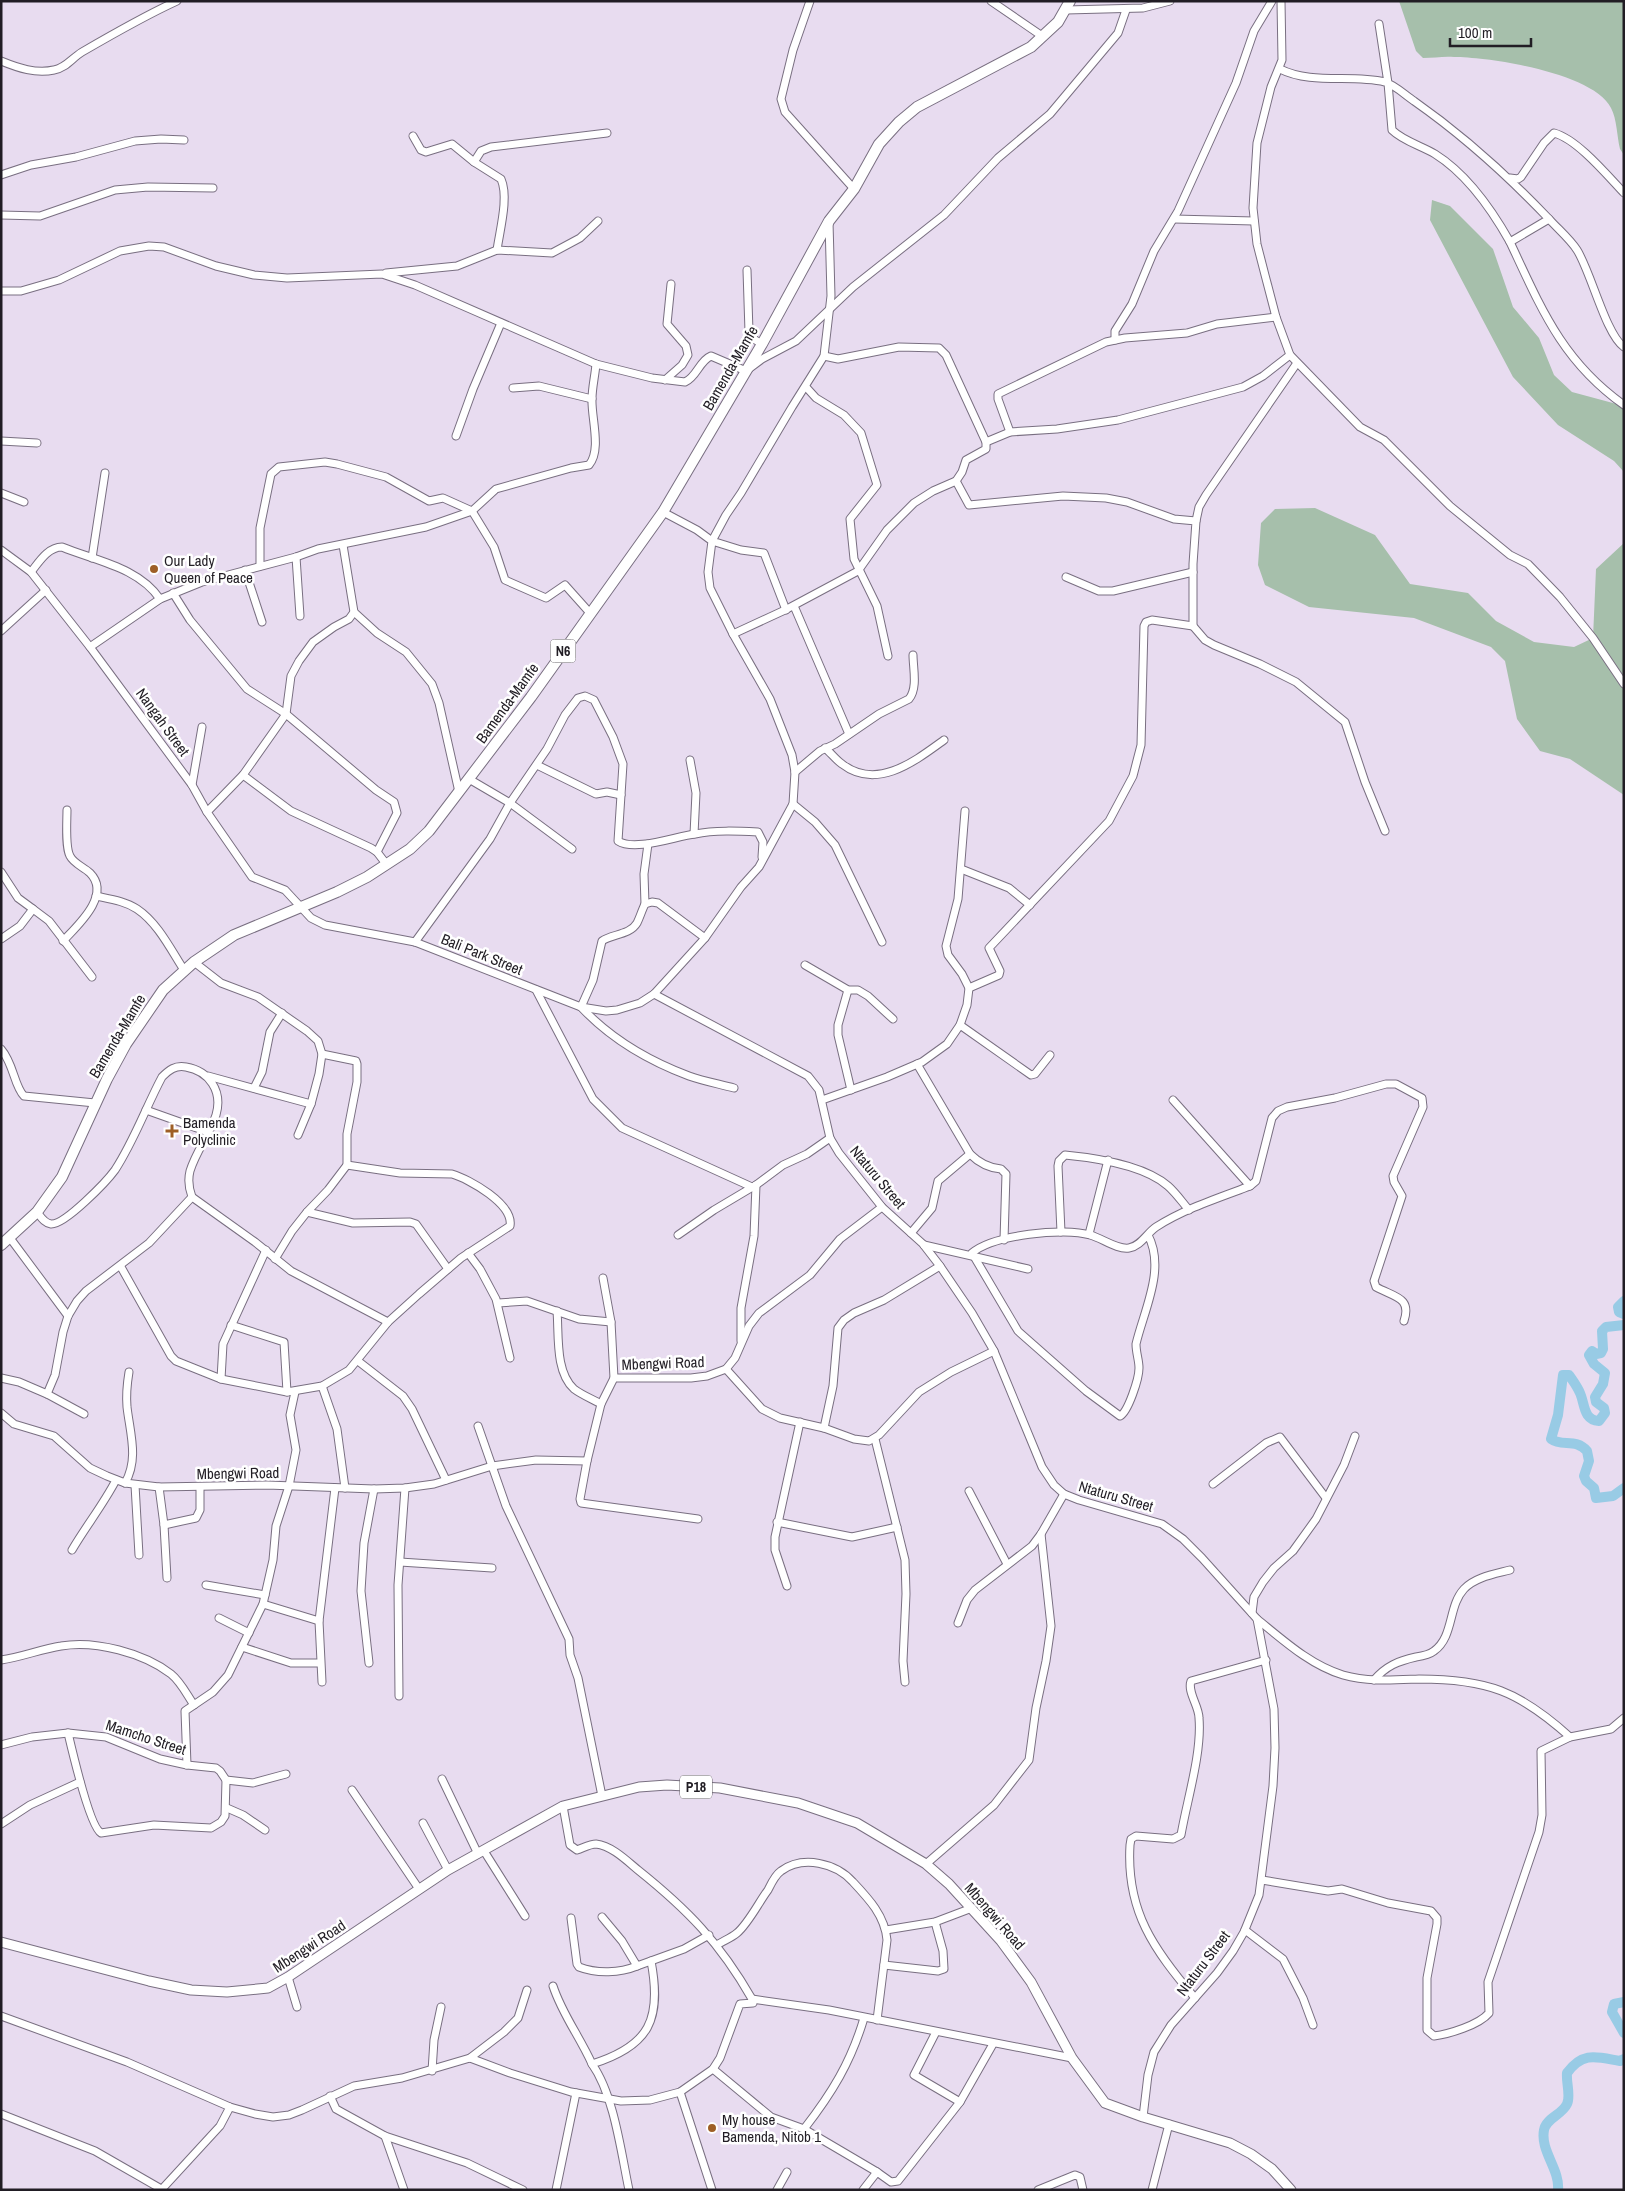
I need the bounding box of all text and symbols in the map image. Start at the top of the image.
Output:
scale bar [1450,15,1531,47]
text: 100 m [1458,22,1492,43]
street label: Bamenda-Mamfe [697,322,763,414]
place label: Our Lady Queen of Peace [164,550,253,588]
marker: Our Lady Queen of Peace [148,563,160,575]
road number: N6 [550,640,576,662]
street label: Bamenda-Mamfe [471,659,543,747]
street label: Nangah Street [131,684,195,761]
street label: Bali Park Street [438,928,526,980]
street label: Bamenda-Mamfe [84,990,150,1082]
place label: Bamenda Polyclinic [183,1112,236,1150]
marker: Bamenda Polyclinic [165,1124,179,1138]
street label: Ntaturu Street [845,1141,911,1214]
street label: Mbengwi Road [621,1351,705,1375]
street label: Mbengwi Road [196,1462,280,1484]
street label: Ntaturu Street [1076,1475,1156,1517]
street label: Mamcho Street [103,1714,189,1760]
road number: P18 [680,1775,712,1798]
street label: Mbengwi Road [960,1878,1030,1954]
street label: Mbengwi Road [269,1915,349,1977]
street label: Ntaturu Street [1172,1926,1235,2000]
place label: My house Bamenda, Nitob 1 [722,2109,821,2147]
marker: My house Bamenda, Nitob 1 [706,2122,718,2134]

